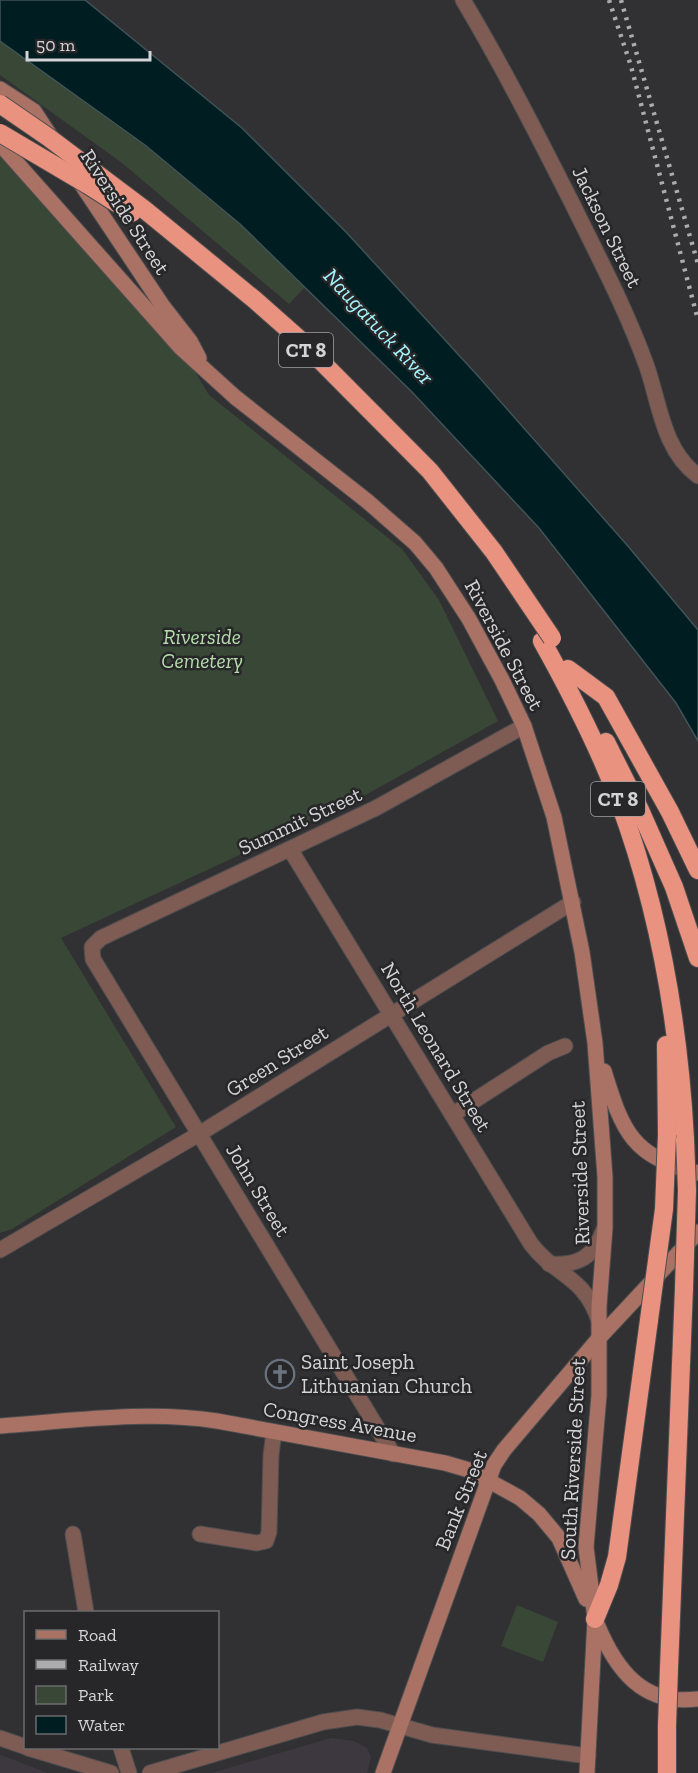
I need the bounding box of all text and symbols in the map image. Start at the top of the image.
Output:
scale bar [27,24,150,62]
text: 50 m [36,34,76,56]
street label: Riverside Street [76,144,175,279]
street label: Jackson Street [567,162,648,292]
water label: Naugatuck River [318,262,440,391]
road number: CT 8 [279,333,333,367]
street label: Riverside Street [460,575,549,714]
park label: Riverside Cemetery [161,624,243,673]
street label: Summit Street [234,781,366,860]
road number: CT 8 [591,782,645,816]
street label: North Leonard Street [376,957,497,1136]
street label: Green Street [221,1019,332,1102]
street label: Riverside Street [564,1100,595,1245]
street label: John Street [221,1139,296,1241]
place label: Saint Joseph Lithuanian Church [301,1349,472,1398]
street label: South Riverside Street [555,1357,590,1561]
church icon: Saint Joseph Lithuanian Church [264,1358,296,1390]
street label: Congress Avenue [261,1396,419,1447]
street label: Bank Street [429,1446,492,1554]
legend [24,1611,219,1749]
text: Road [78,1624,117,1646]
text: Railway [78,1654,140,1676]
text: Park [78,1684,114,1706]
text: Water [78,1714,125,1736]

